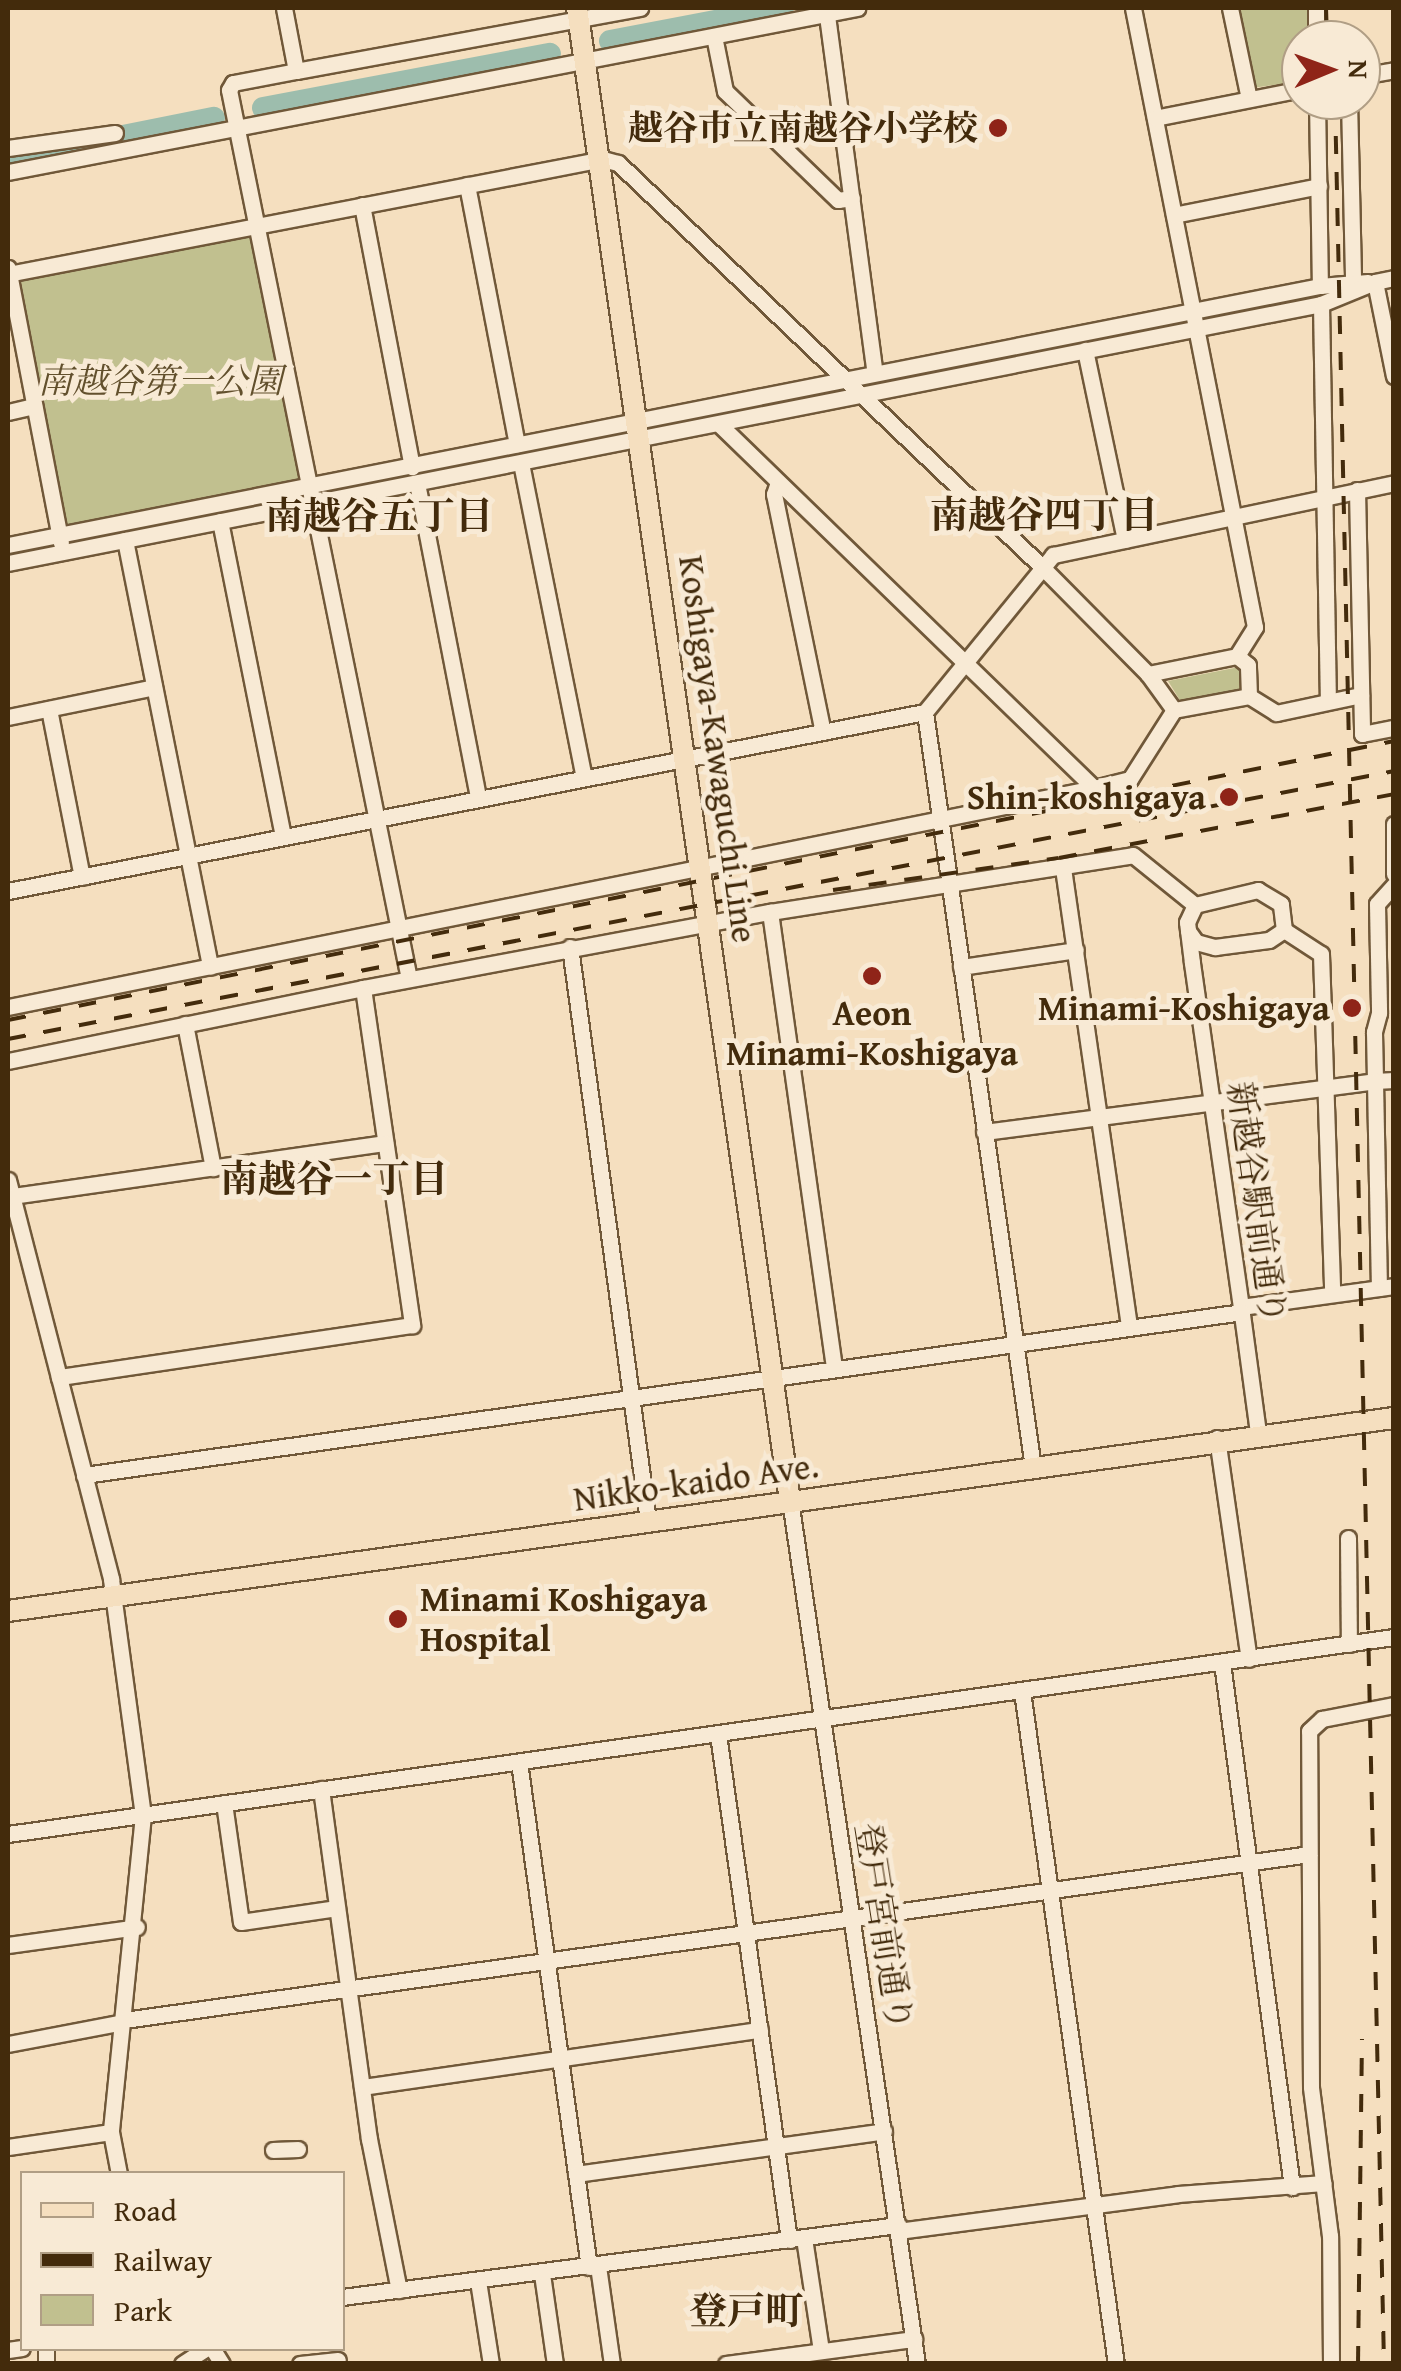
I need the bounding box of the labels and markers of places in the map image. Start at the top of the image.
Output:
place label: 越谷市立南越谷小学校 [628,107,978,149]
marker: 越谷市立南越谷小学校 [987,117,1009,139]
place label: Shin-koshigaya [967,776,1206,818]
marker: Shin-koshigaya [1216,784,1242,810]
marker: Aeon Minami-Koshigaya [861,965,883,987]
place label: Minami-Koshigaya [1038,987,1330,1029]
place label: Aeon Minami-Koshigaya [726,992,1018,1074]
marker: Minami-Koshigaya [1339,995,1365,1021]
place label: Minami Koshigaya Hospital [420,1578,707,1660]
marker: Minami Koshigaya Hospital [385,1606,411,1632]

